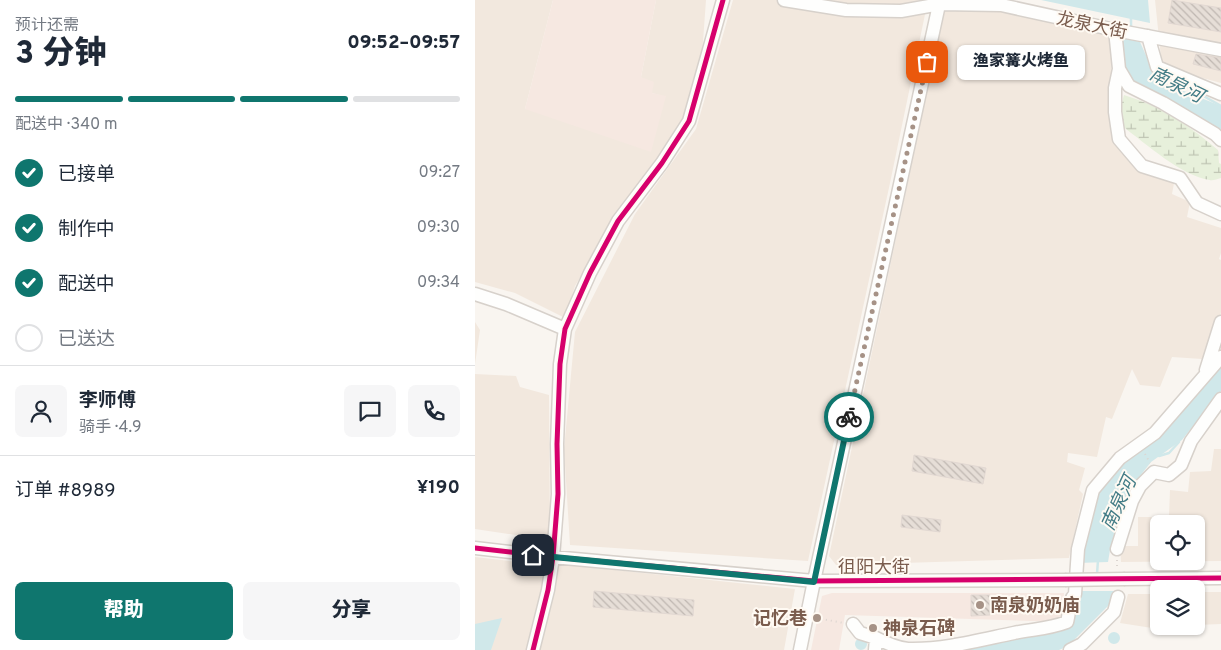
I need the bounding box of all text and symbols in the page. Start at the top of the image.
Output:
street label: 龙泉大街 [1054,8,1129,45]
text: 预计还需 [15,16,79,36]
text: 09:52–09:57 [347,31,460,55]
text: 3 分钟 [15,35,106,75]
pin [906,41,948,83]
callout: 渔家篝火烤鱼 [957,44,1085,80]
icon: bag [913,48,941,76]
text: 渔家篝火烤鱼 [973,52,1069,72]
water label: 南泉河 [1145,63,1211,111]
text: 配送中 · 340 m [15,115,118,135]
icon: check [15,159,43,187]
text: 已接单 [58,163,115,187]
text: 09:27 [419,163,460,183]
icon: check [15,214,43,242]
text: 制作中 [58,218,115,242]
text: 09:30 [417,218,460,238]
icon: check [15,269,43,297]
text: 配送中 [58,273,115,297]
text: 09:34 [417,273,460,293]
text: 已送达 [58,328,115,352]
button: person [15,385,67,437]
button: chat [344,385,396,437]
button: phone [408,385,460,437]
text: 李师傅 [79,389,136,413]
courier [824,392,874,442]
icon: bike [835,403,863,431]
text: 骑手 · 4.9 [79,418,142,438]
water label: 南泉河 [1097,469,1144,535]
text: ¥190 [417,476,460,500]
text: 订单 #8989 [15,479,116,503]
map controls [1150,515,1205,635]
button: locate [1150,515,1205,570]
pin [512,534,554,576]
icon: home [519,541,547,569]
street label: 徂阳大街 [838,557,910,580]
button: layers [1150,580,1205,635]
button: 帮助 [15,582,233,640]
button: 分享 [243,582,460,640]
place label: 南泉奶奶庙 [990,595,1080,618]
marker: 南泉奶奶庙 [974,599,986,611]
place label: 记忆巷 [753,608,807,631]
marker: 记忆巷 [811,612,823,624]
place label: 神泉石碑 [883,618,955,641]
marker: 神泉石碑 [867,622,879,634]

